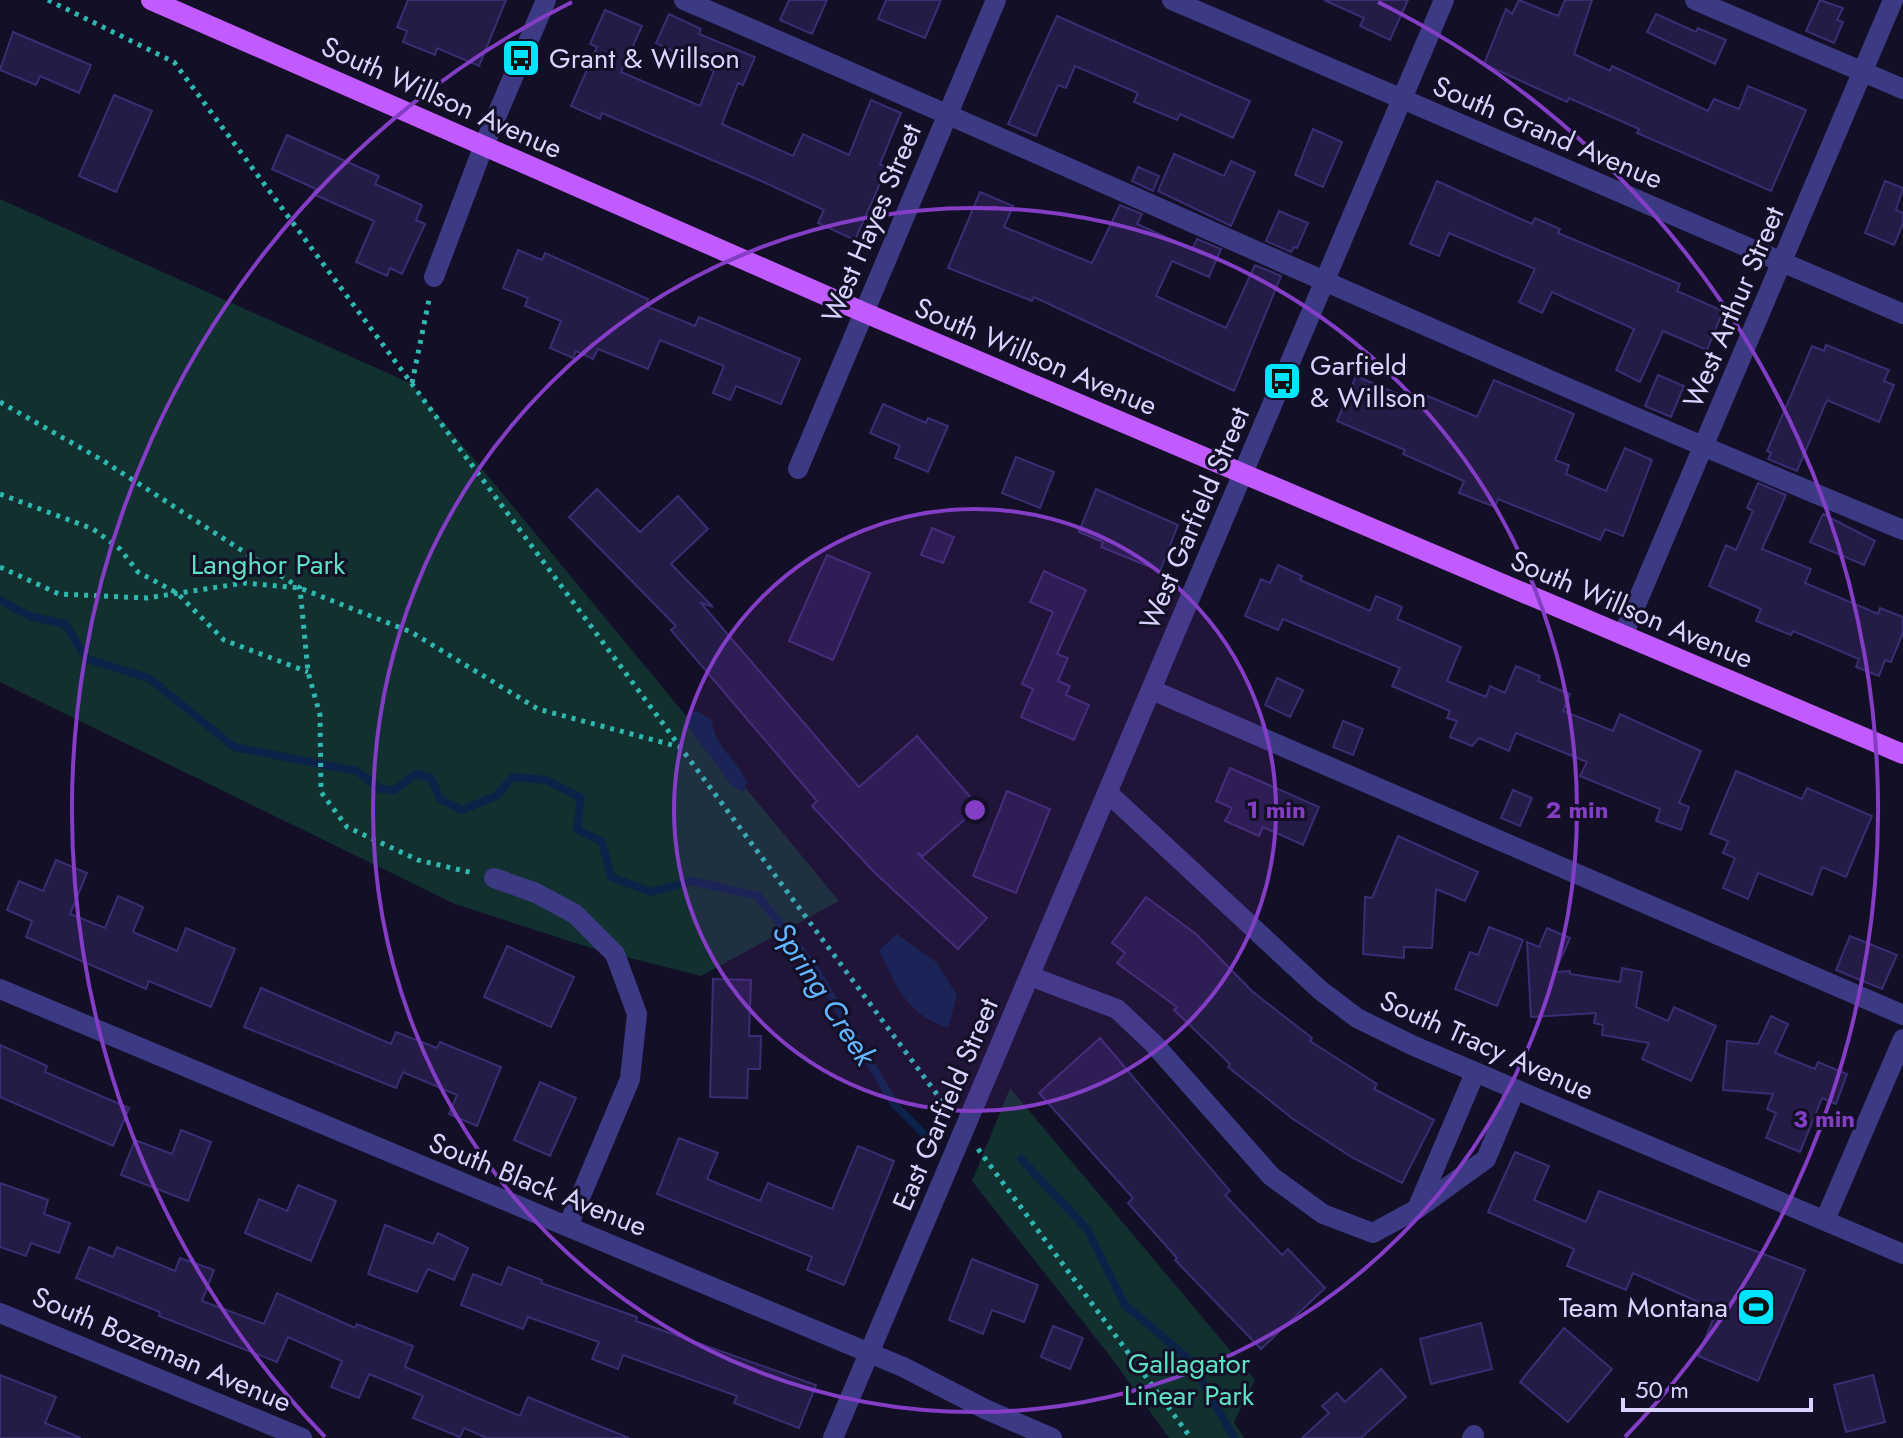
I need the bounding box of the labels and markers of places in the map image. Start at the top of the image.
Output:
bus stop icon: Grant & Willson [500,37,542,79]
place label: Grant & Willson [549,38,740,79]
place label: Garfield & Willson [1310,345,1426,418]
bus stop icon: Garfield & Willson [1261,360,1303,402]
centre of rings [961,796,989,824]
sports icon: Team Montana [1735,1286,1777,1328]
place label: Team Montana [1559,1287,1728,1328]

